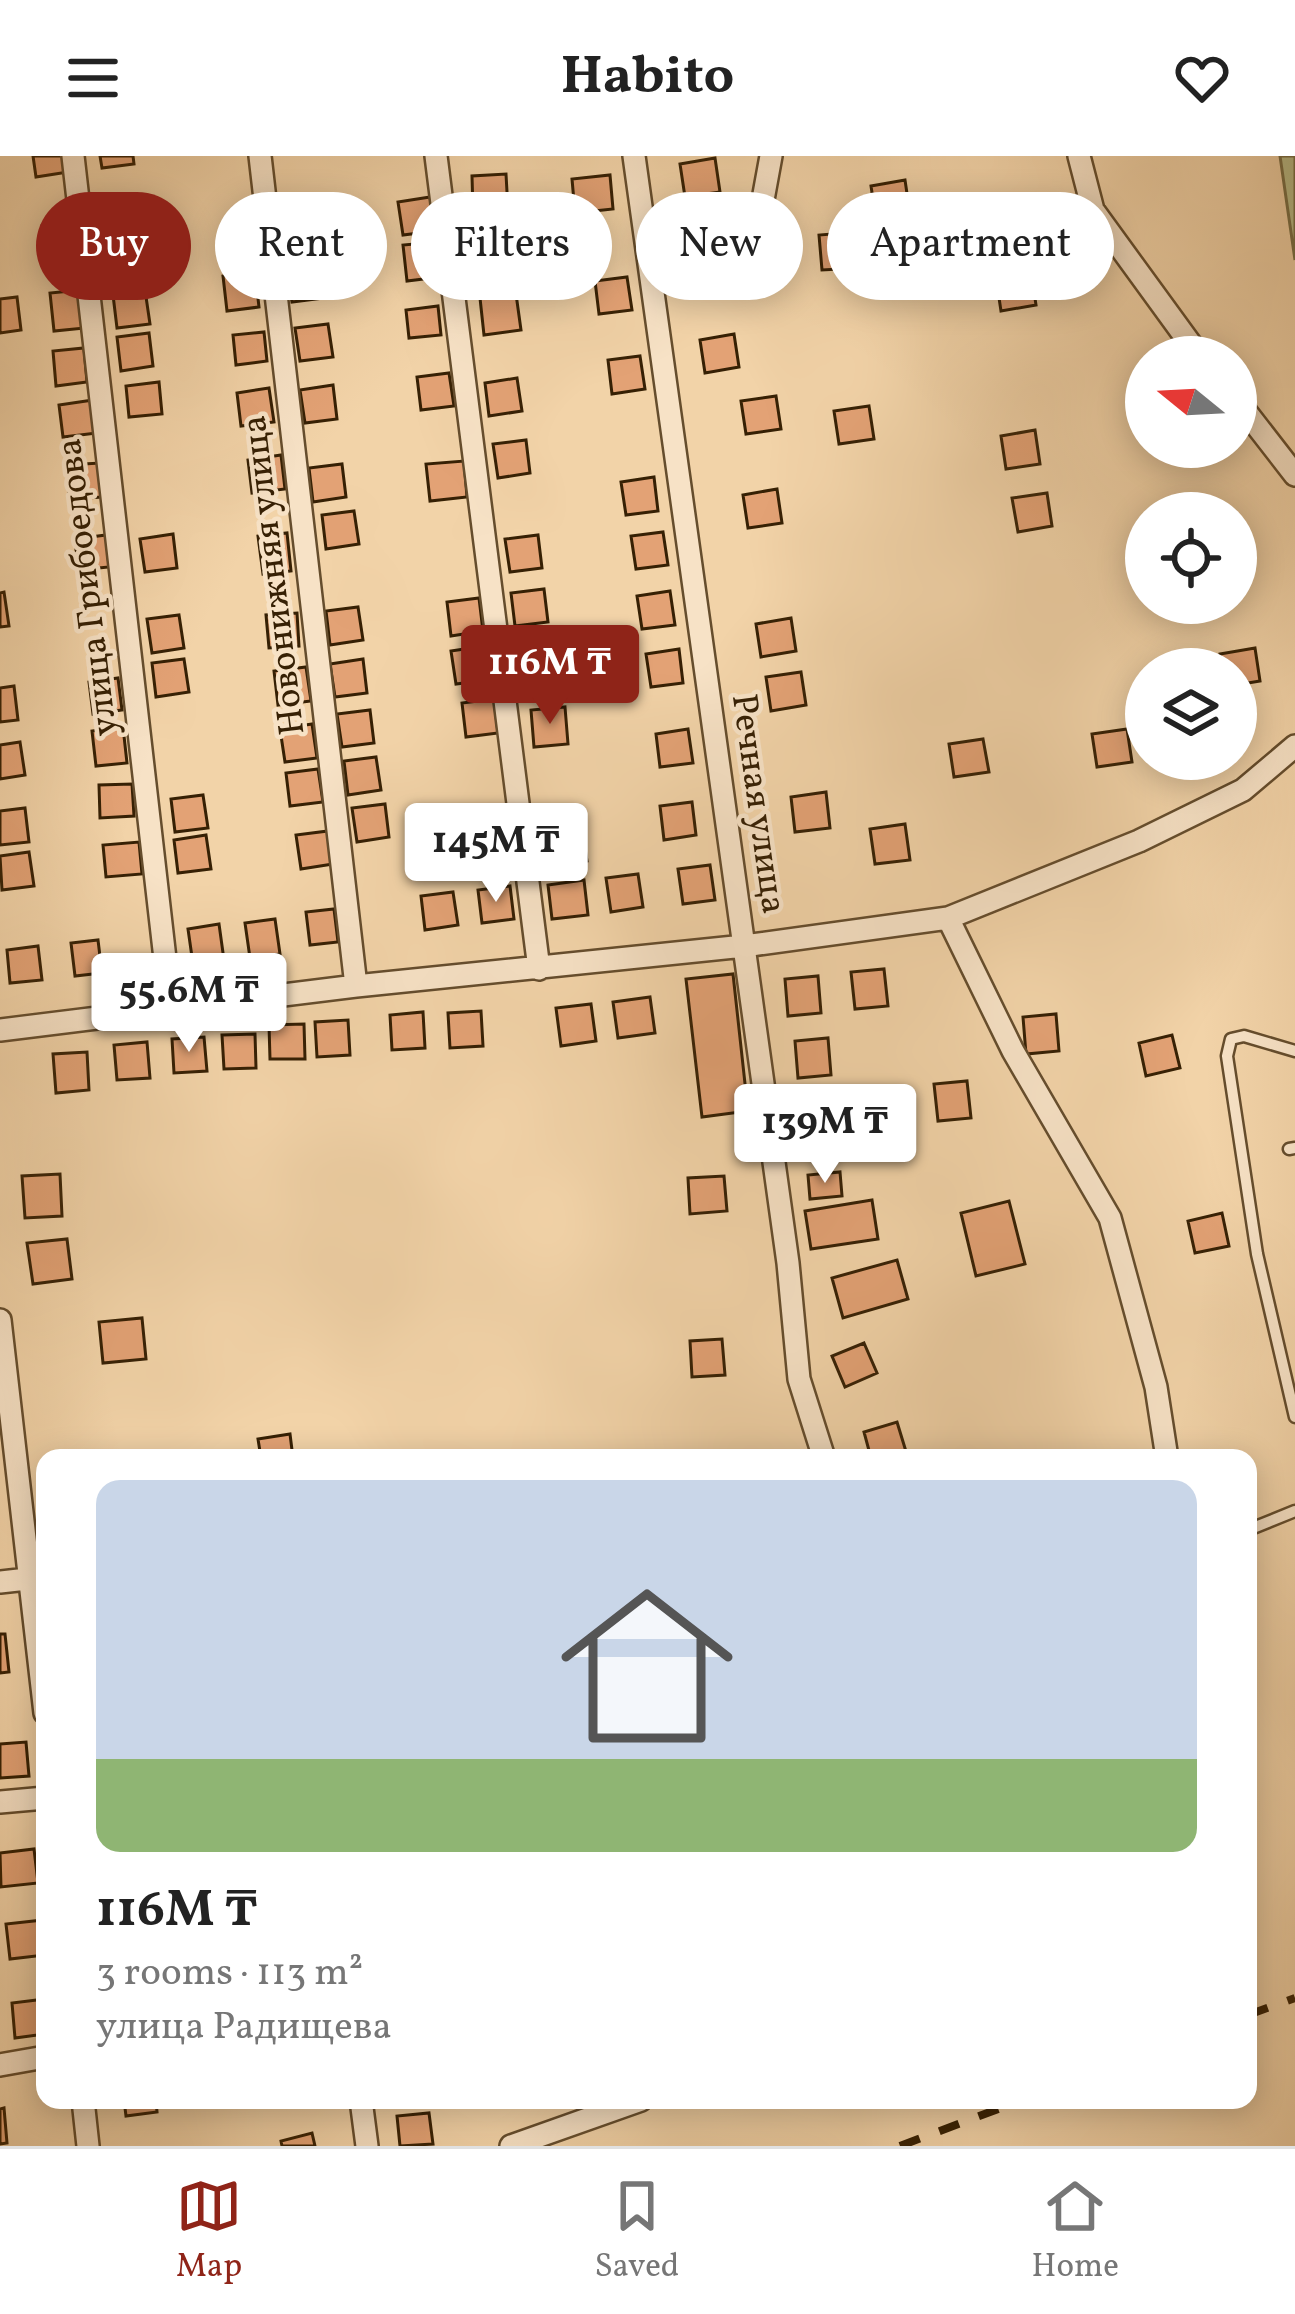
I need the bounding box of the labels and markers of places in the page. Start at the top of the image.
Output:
pin: 116M ₸ [452,625,648,727]
pin: 145M ₸ [398,803,594,905]
pin: 55.6M ₸ [78,953,300,1055]
pin: 139M ₸ [727,1084,923,1186]

